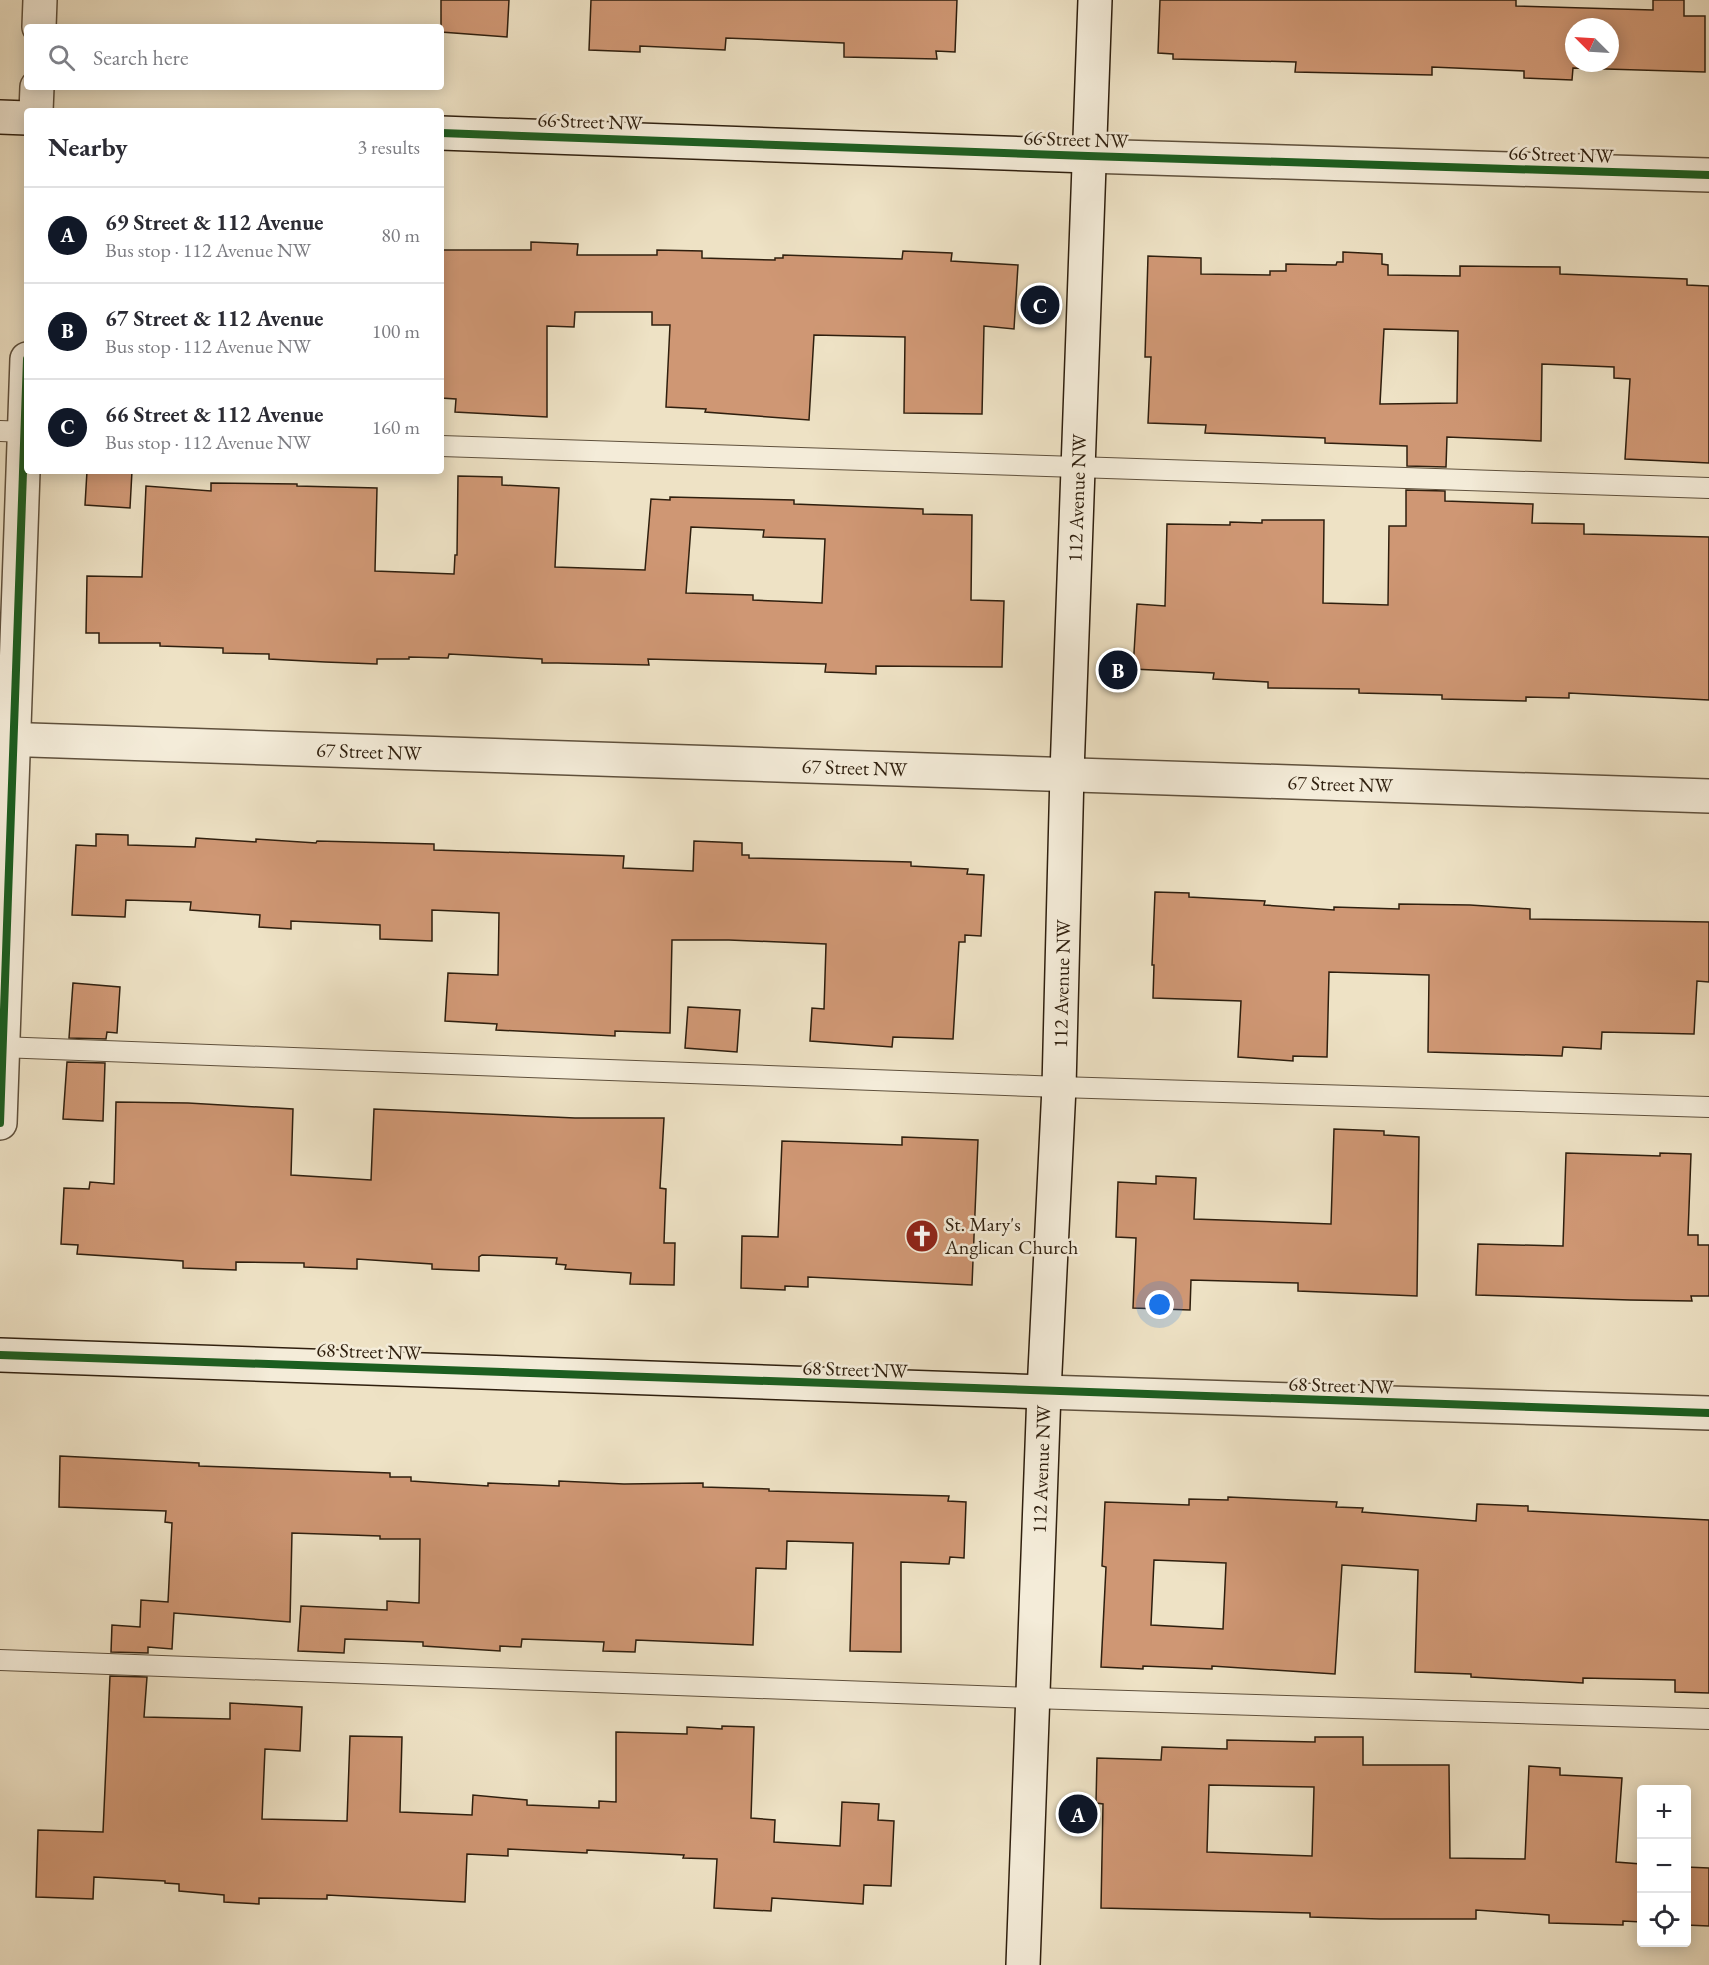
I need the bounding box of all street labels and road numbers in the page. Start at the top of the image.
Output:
street label: 66 Street NW [537,106,644,136]
street label: 66 Street NW [1023,124,1130,154]
street label: 66 Street NW [1508,139,1615,169]
street label: 112 Avenue NW [1062,433,1092,563]
street label: 67 Street NW [316,737,423,766]
street label: 67 Street NW [801,753,908,782]
street label: 67 Street NW [1287,769,1394,798]
street label: 112 Avenue NW [1047,919,1076,1048]
street label: 68 Street NW [316,1336,423,1366]
street label: 68 Street NW [802,1354,909,1384]
street label: 68 Street NW [1288,1370,1395,1400]
street label: 112 Avenue NW [1026,1404,1057,1534]

